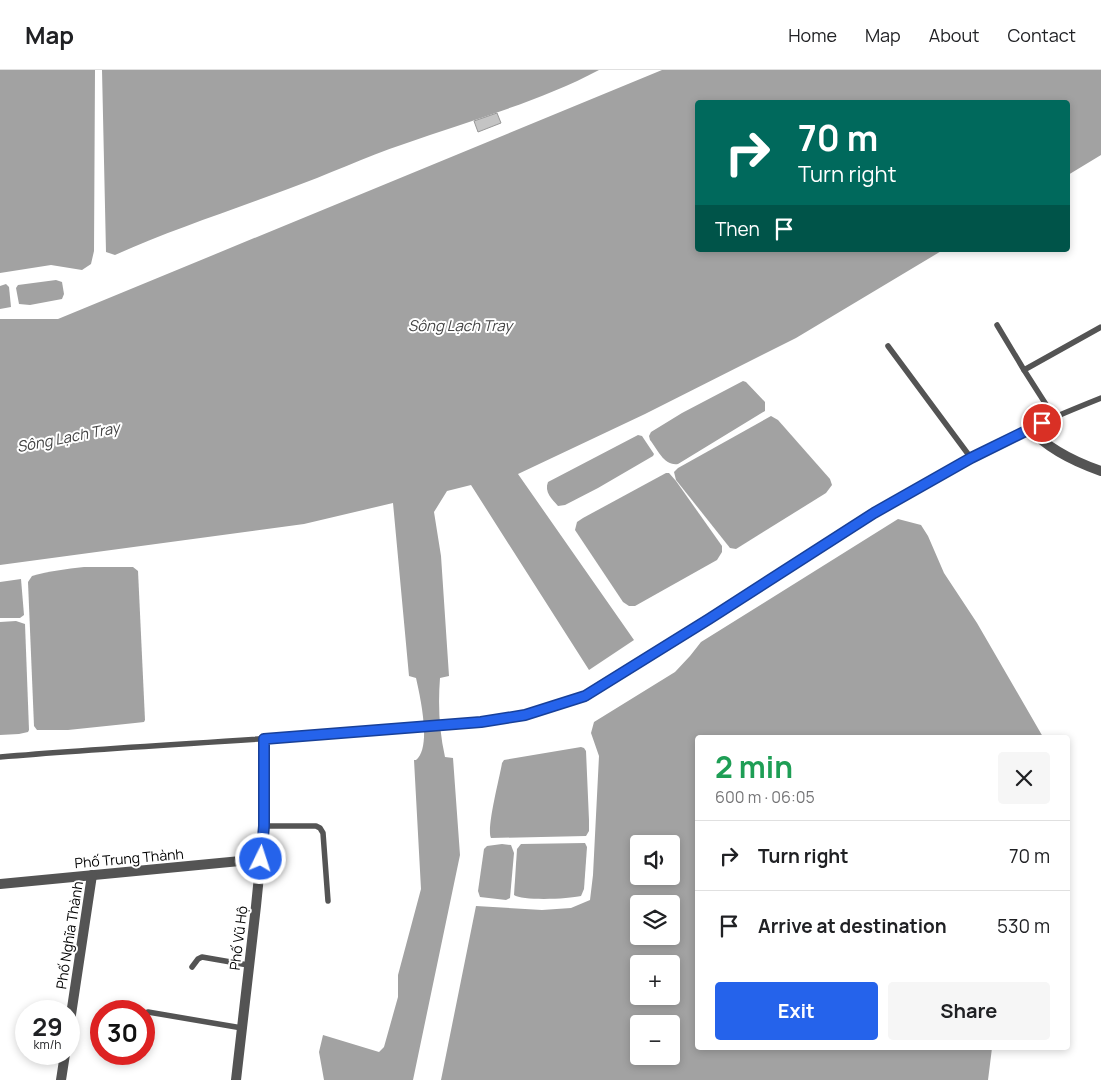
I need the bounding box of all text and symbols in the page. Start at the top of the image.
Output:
text: Map [25,18,74,51]
text: Home [788,23,837,47]
text: Map [865,23,901,47]
text: About [929,23,979,47]
text: Contact [1007,23,1076,47]
text: 70 m [798,114,878,162]
icon: right [715,120,780,185]
text: Turn right [798,159,896,189]
icon: arrive [770,215,798,243]
text: Then [715,216,760,242]
water label: Sông Lạch Tray [408,315,514,336]
pin [1021,402,1063,444]
icon: arrive [1028,409,1056,437]
water label: Sông Lạch Tray [15,416,123,457]
text: 2 min [715,746,793,787]
button: close [998,752,1050,804]
text: 600 m · 06:05 [715,786,815,808]
position arrow [234,832,286,884]
map controls [630,835,680,1065]
button: sound [630,835,680,885]
icon: right [715,842,743,870]
text: Turn right [758,843,848,869]
text: 70 m [1009,843,1050,869]
street label: Phố Trung Thành [74,844,184,872]
street label: Phố Nghĩa Thành [51,880,87,990]
button: layers [630,895,680,945]
street label: Phố Vũ Hộ [225,905,251,971]
icon: arrive [715,912,743,940]
text: Arrive at destination [758,913,947,939]
text: 530 m [997,913,1050,939]
button: + [630,955,680,1005]
button: Exit [715,982,878,1040]
button: Share [888,982,1050,1040]
speed limit sign: 30 [90,1000,155,1065]
text: 29 [32,1009,63,1044]
button: − [630,1015,680,1065]
text: km/h [34,1036,61,1053]

